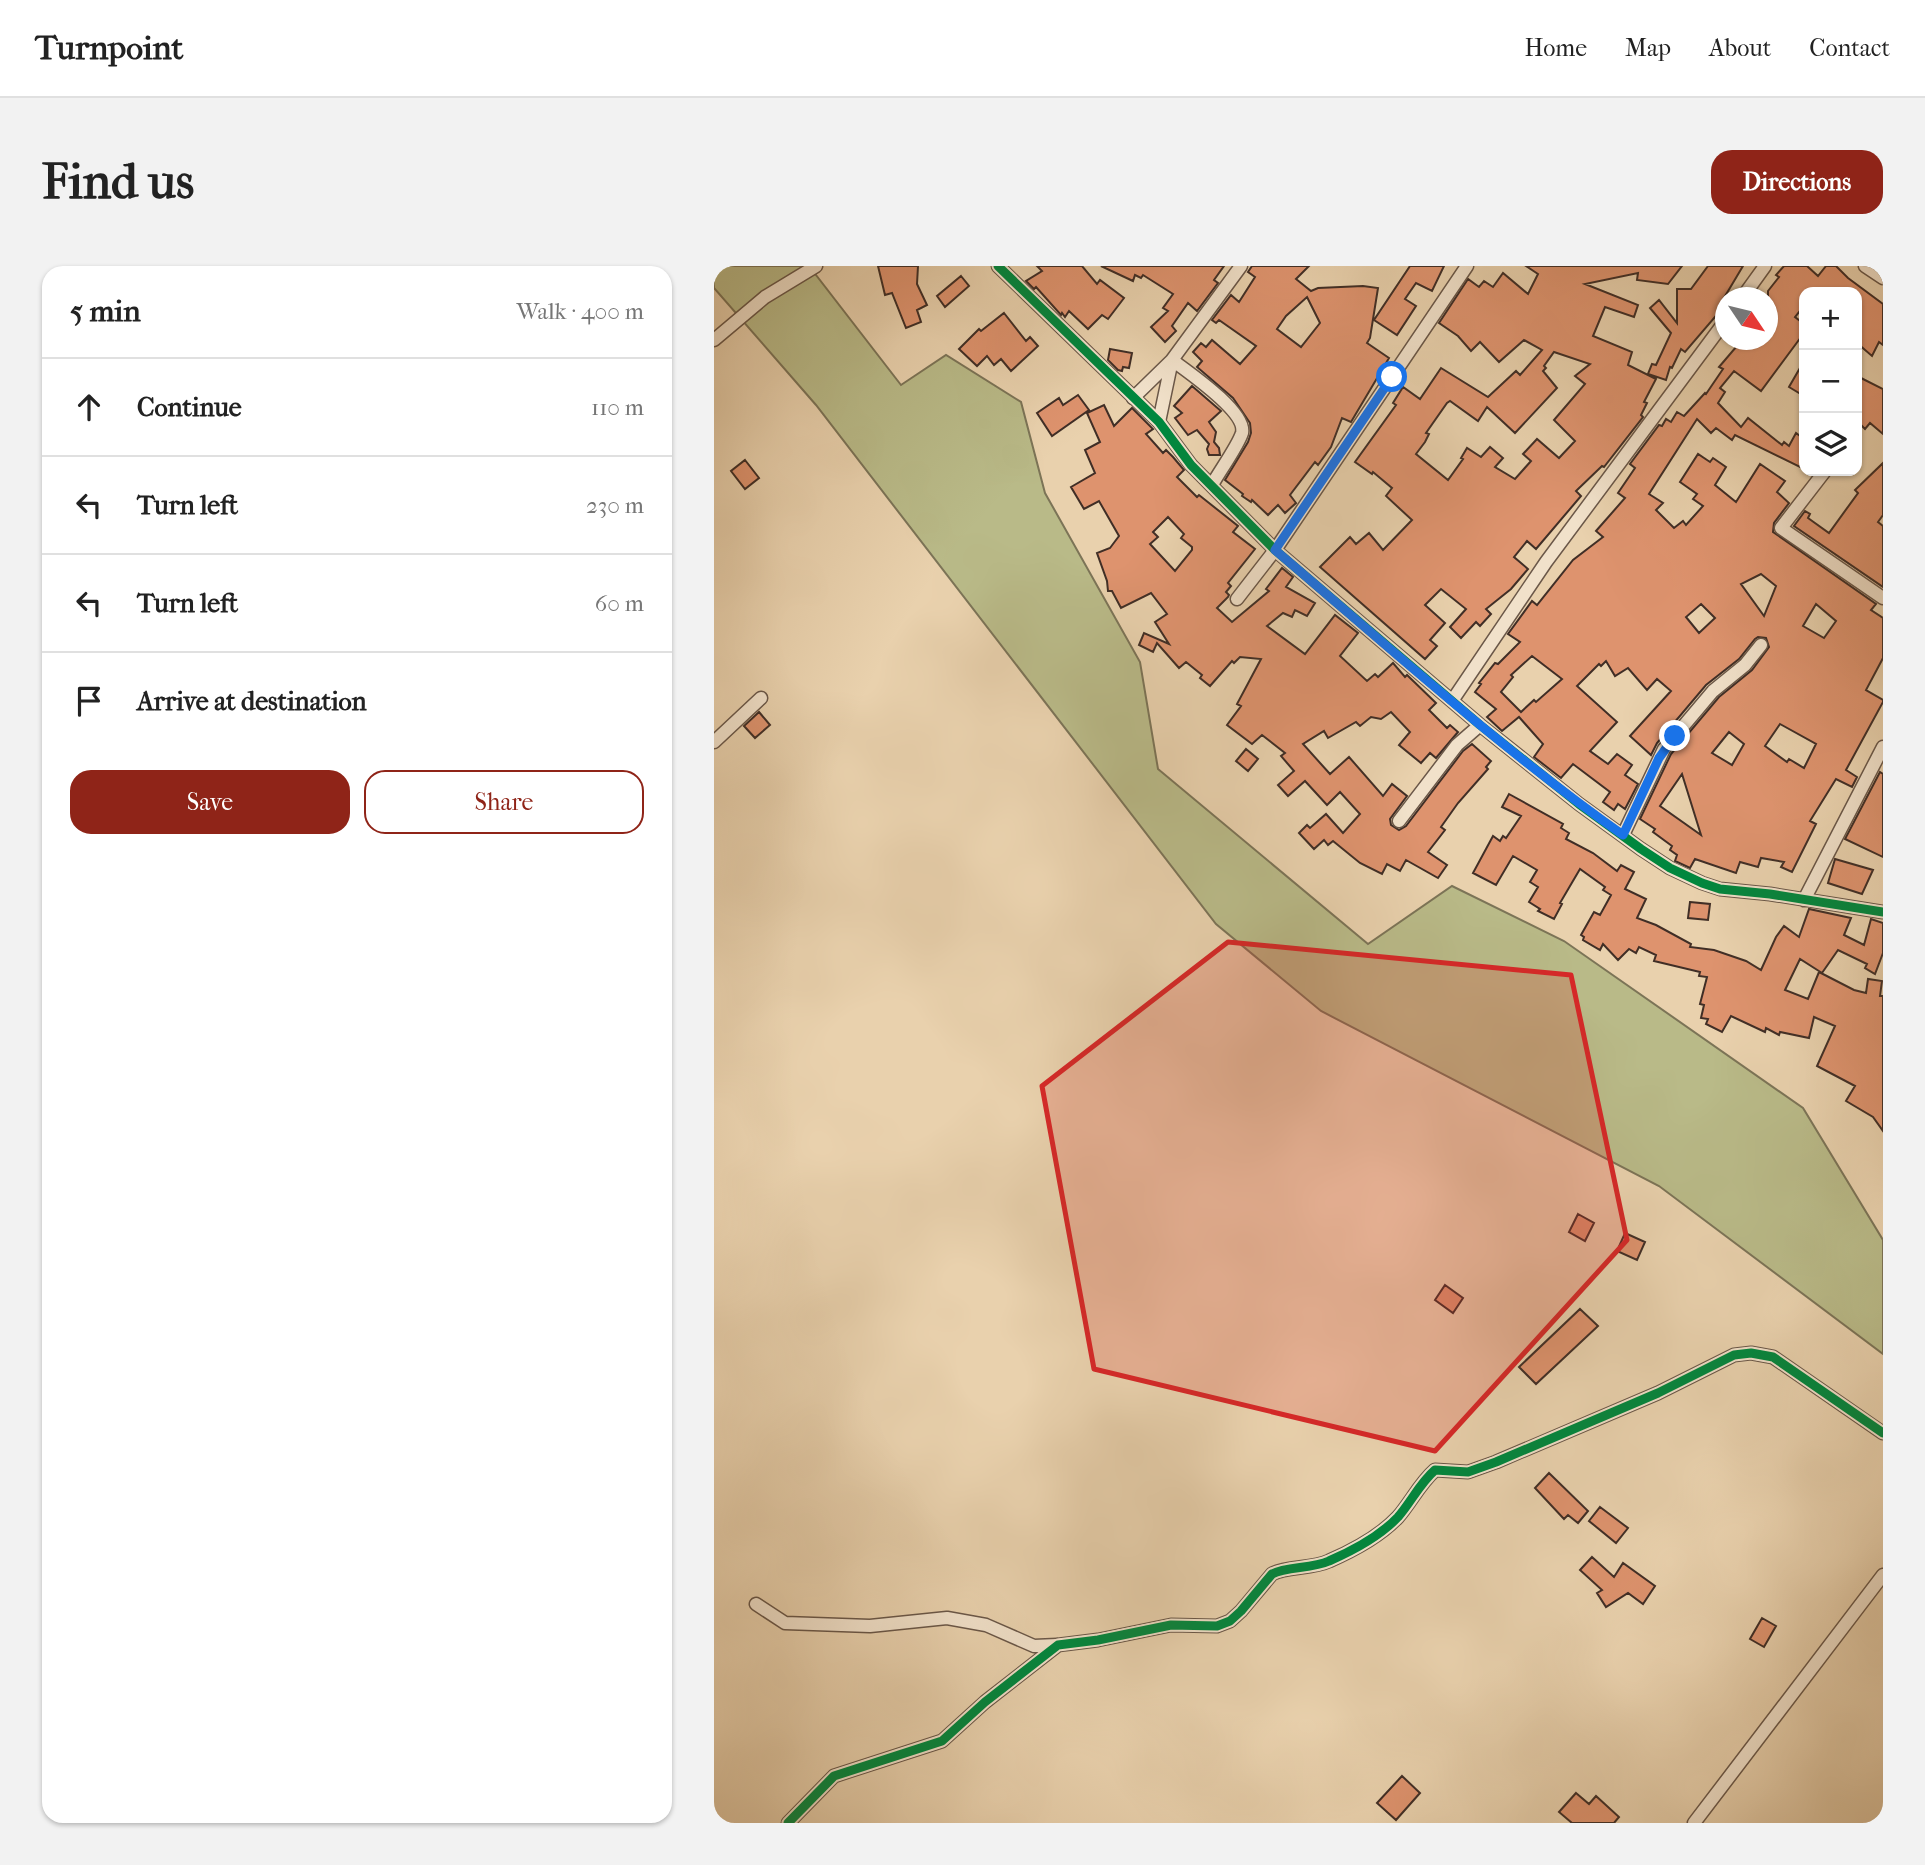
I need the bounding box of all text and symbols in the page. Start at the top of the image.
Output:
text: Turnpoint [35,29,183,68]
text: Home [1525,34,1587,62]
text: Map [1625,34,1671,62]
text: About [1709,34,1771,62]
text: Contact [1809,34,1890,62]
button: Directions [1711,150,1883,214]
text: Find us [42,153,194,211]
north arrow [1715,287,1778,350]
map controls [1799,287,1862,476]
button: + [1799,287,1862,350]
text: 5 min [70,294,141,329]
text: Walk · 400 m [517,298,644,325]
button: − [1799,350,1862,413]
route start [1376,361,1407,392]
icon: ahead [70,388,108,426]
text: Continue [137,392,242,423]
text: 110 m [591,394,644,421]
button: layers [1799,413,1862,476]
icon: left [70,486,108,524]
text: Turn left [137,490,238,521]
text: 230 m [586,492,644,519]
icon: left [70,584,108,622]
text: Turn left [137,588,238,619]
text: 60 m [595,590,644,617]
icon: arrive [70,682,108,720]
text: Arrive at destination [137,686,367,717]
route end [1659,720,1690,751]
button: Save [70,770,350,834]
button: Share [364,770,644,834]

